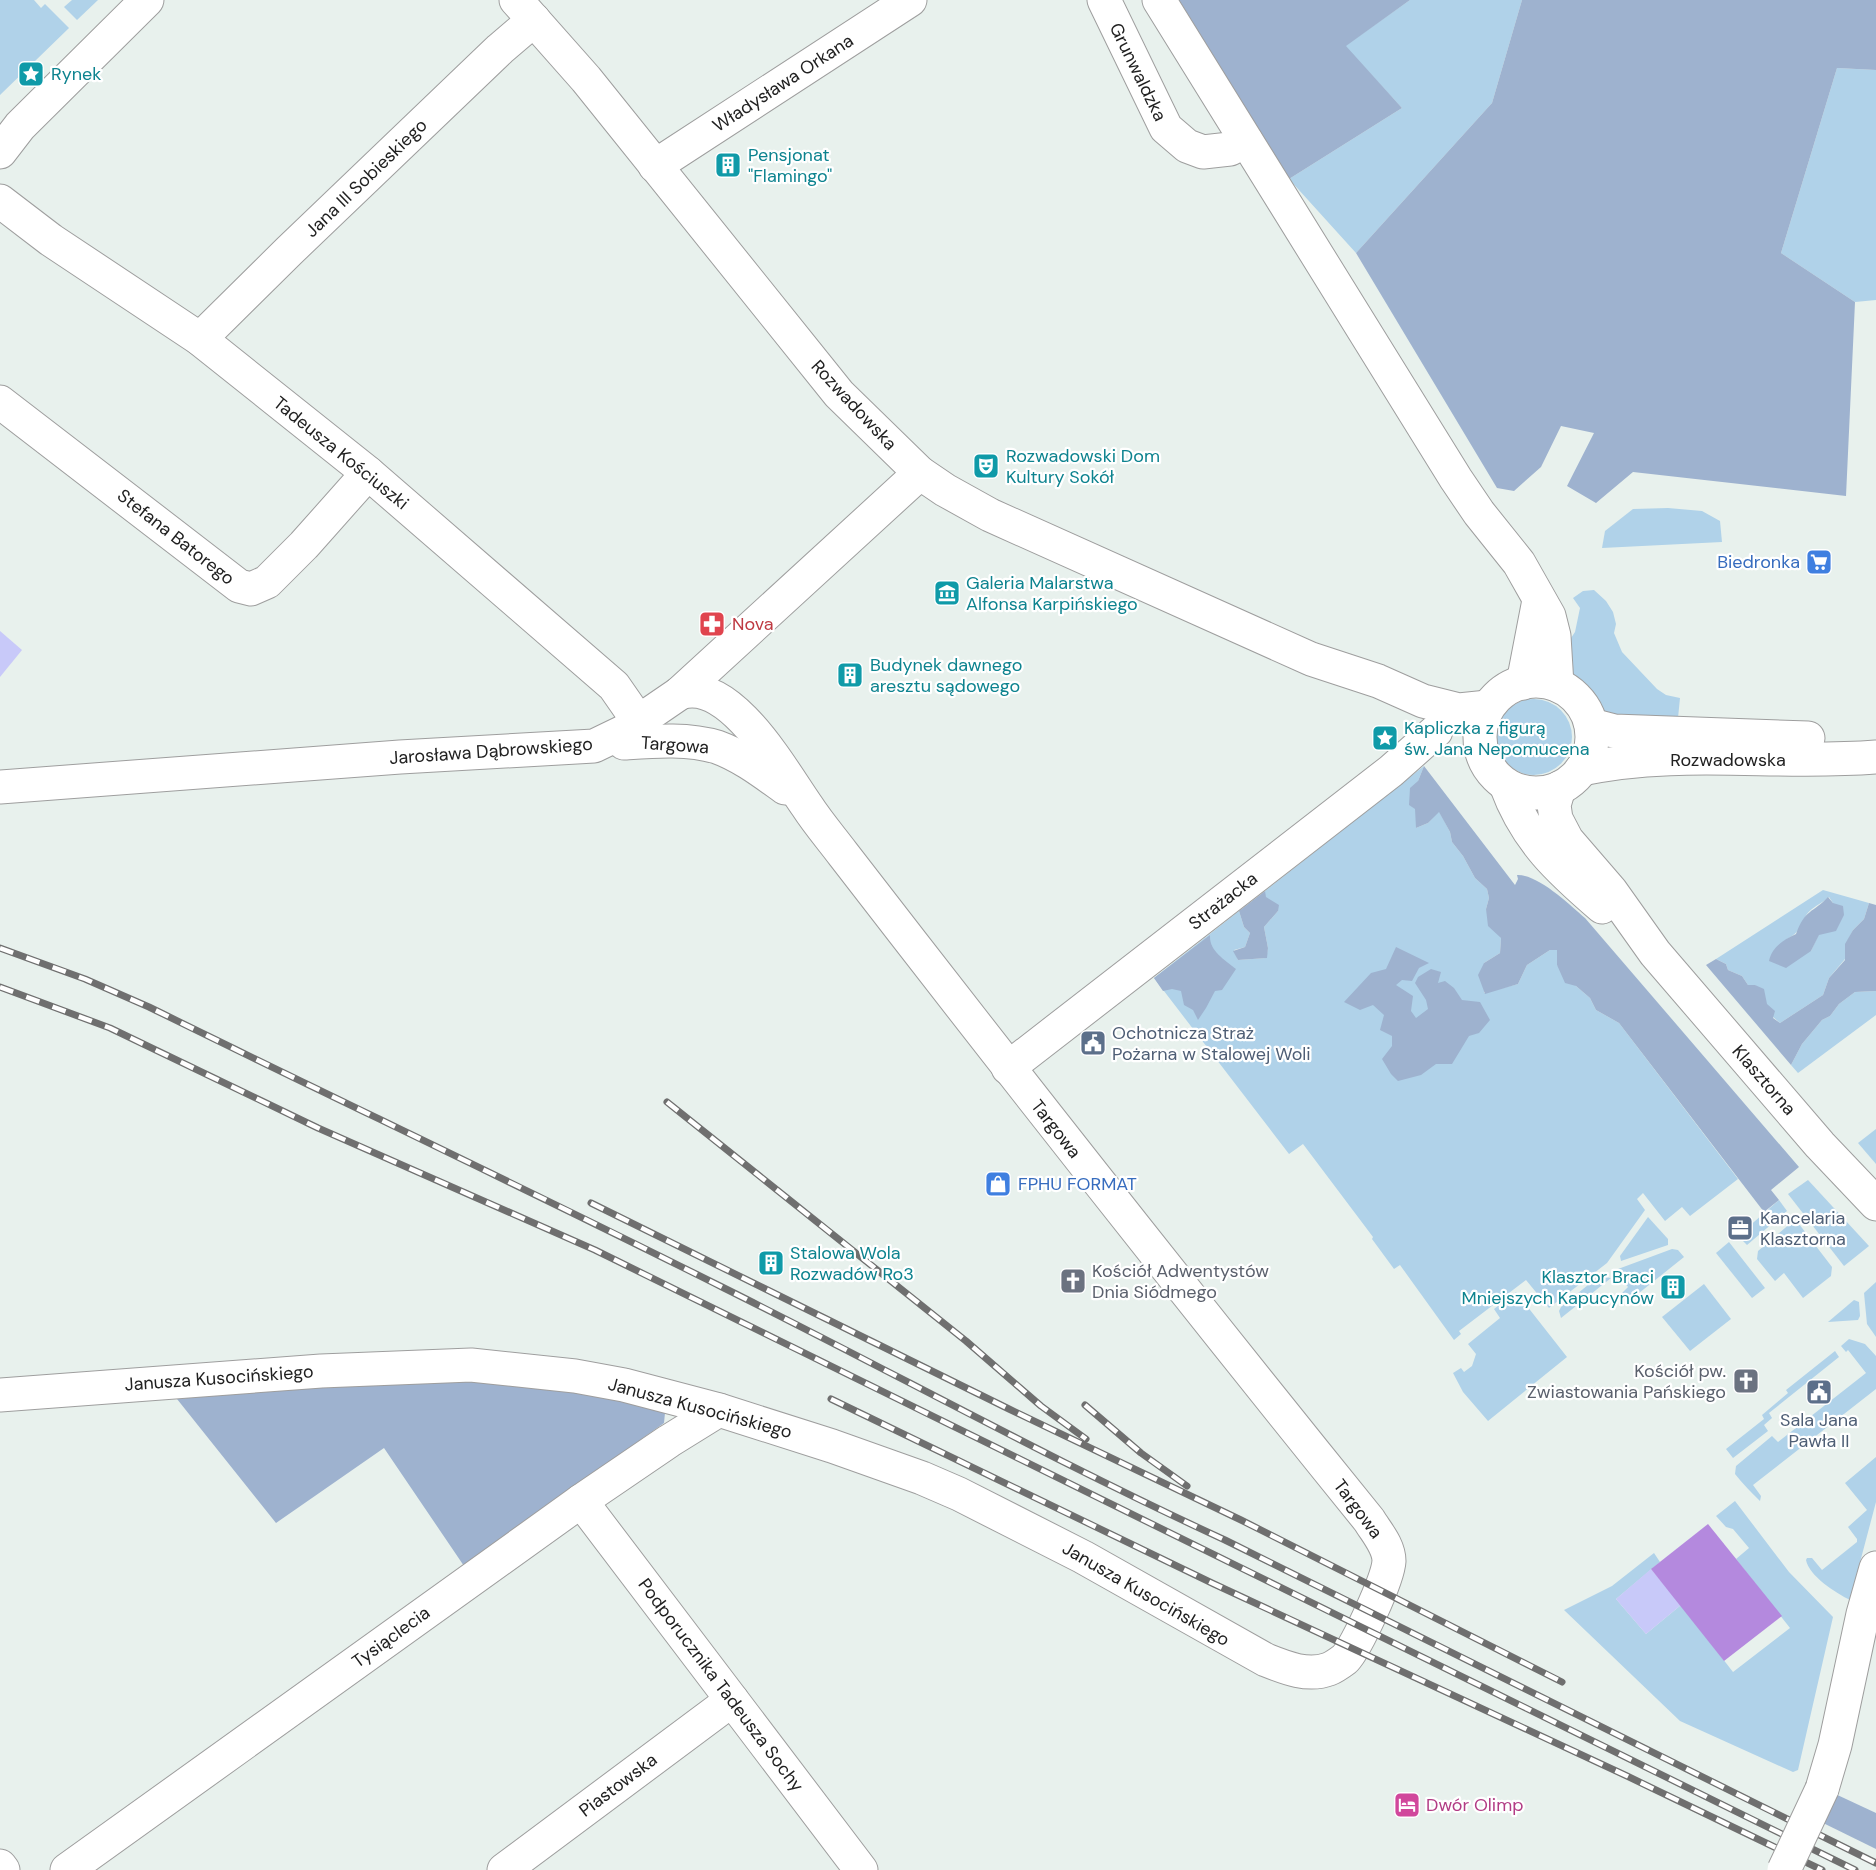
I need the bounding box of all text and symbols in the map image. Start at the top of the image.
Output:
street label: Grunwaldzka [1104,19,1172,125]
street label: Władysława Orkana [708,29,858,137]
place icon: Rynek [16,59,46,89]
place label: Rynek [51,62,101,86]
street label: Jana III Sobieskiego [300,113,432,243]
place label: Pensjonat "Flamingo" [748,143,832,188]
building icon: Pensjonat "Flamingo" [713,150,743,180]
street label: Rozwadowska [806,355,902,455]
street label: Tadeusza Kościuszki [268,391,414,515]
place label: Rozwadowski Dom Kultury Sokół [1006,444,1160,489]
theatre icon: Rozwadowski Dom Kultury Sokół [971,451,1001,481]
street label: Stefana Batorego [112,484,240,590]
supermarket icon: Biedronka [1804,547,1834,577]
place label: Biedronka [1717,550,1800,574]
place label: Galeria Malarstwa Alfonsa Karpińskiego [966,571,1138,616]
museum icon: Galeria Malarstwa Alfonsa Karpińskiego [932,578,962,608]
pharmacy icon: Nova [697,609,727,639]
place label: Nova [732,612,774,636]
place label: Budynek dawnego aresztu sądowego [870,653,1022,698]
building icon: Budynek dawnego aresztu sądowego [835,660,865,690]
place label: Kapliczka z figurą św. Jana Nepomucena [1404,716,1590,761]
place icon: Kapliczka z figurą św. Jana Nepomucena [1370,723,1400,753]
street label: Targowa [640,731,710,759]
street label: Jarosława Dąbrowskiego [389,732,593,770]
street label: Rozwadowska [1670,748,1786,772]
street label: Strażacka [1184,867,1262,935]
place label: Ochotnicza Straż Pożarna w Stalowej Woli [1112,1021,1311,1066]
public building icon: Ochotnicza Straż Pożarna w Stalowej Woli [1078,1028,1108,1058]
street label: Klasztorna [1727,1040,1801,1120]
street label: Targowa [1026,1095,1086,1163]
shop icon: FPHU FORMAT [983,1169,1013,1199]
place label: FPHU FORMAT [1018,1172,1137,1196]
place label: Kancelaria Klasztorna [1760,1206,1846,1251]
office icon: Kancelaria Klasztorna [1725,1213,1755,1243]
place label: Stalowa Wola Rozwadów Ro3 [790,1241,914,1286]
building icon: Stalowa Wola Rozwadów Ro3 [756,1248,786,1278]
place label: Kościół Adwentystów Dnia Siódmego [1092,1259,1269,1304]
place label: Klasztor Braci Mniejszych Kapucynów [1462,1265,1654,1310]
church icon: Kościół Adwentystów Dnia Siódmego [1058,1266,1088,1296]
building icon: Klasztor Braci Mniejszych Kapucynów [1658,1272,1688,1302]
street label: Janusza Kusocińskiego [124,1359,314,1397]
place label: Kościół pw. Zwiastowania Pańskiego [1527,1359,1726,1404]
church icon: Kościół pw. Zwiastowania Pańskiego [1731,1366,1761,1396]
street label: Janusza Kusocińskiego [605,1372,795,1444]
public building icon: Sala Jana Pawła II [1804,1377,1834,1407]
place label: Sala Jana Pawła II [1780,1408,1858,1453]
street label: Targowa [1328,1475,1388,1543]
street label: Janusza Kusocińskiego [1058,1536,1234,1652]
street label: Podporucznika Tadeusza Sochy [633,1573,809,1797]
street label: Tysiąclecia [347,1601,435,1673]
street label: Piastowska [574,1748,662,1822]
hotel icon: Dwór Olimp [1392,1790,1422,1820]
place label: Dwór Olimp [1426,1793,1523,1817]

